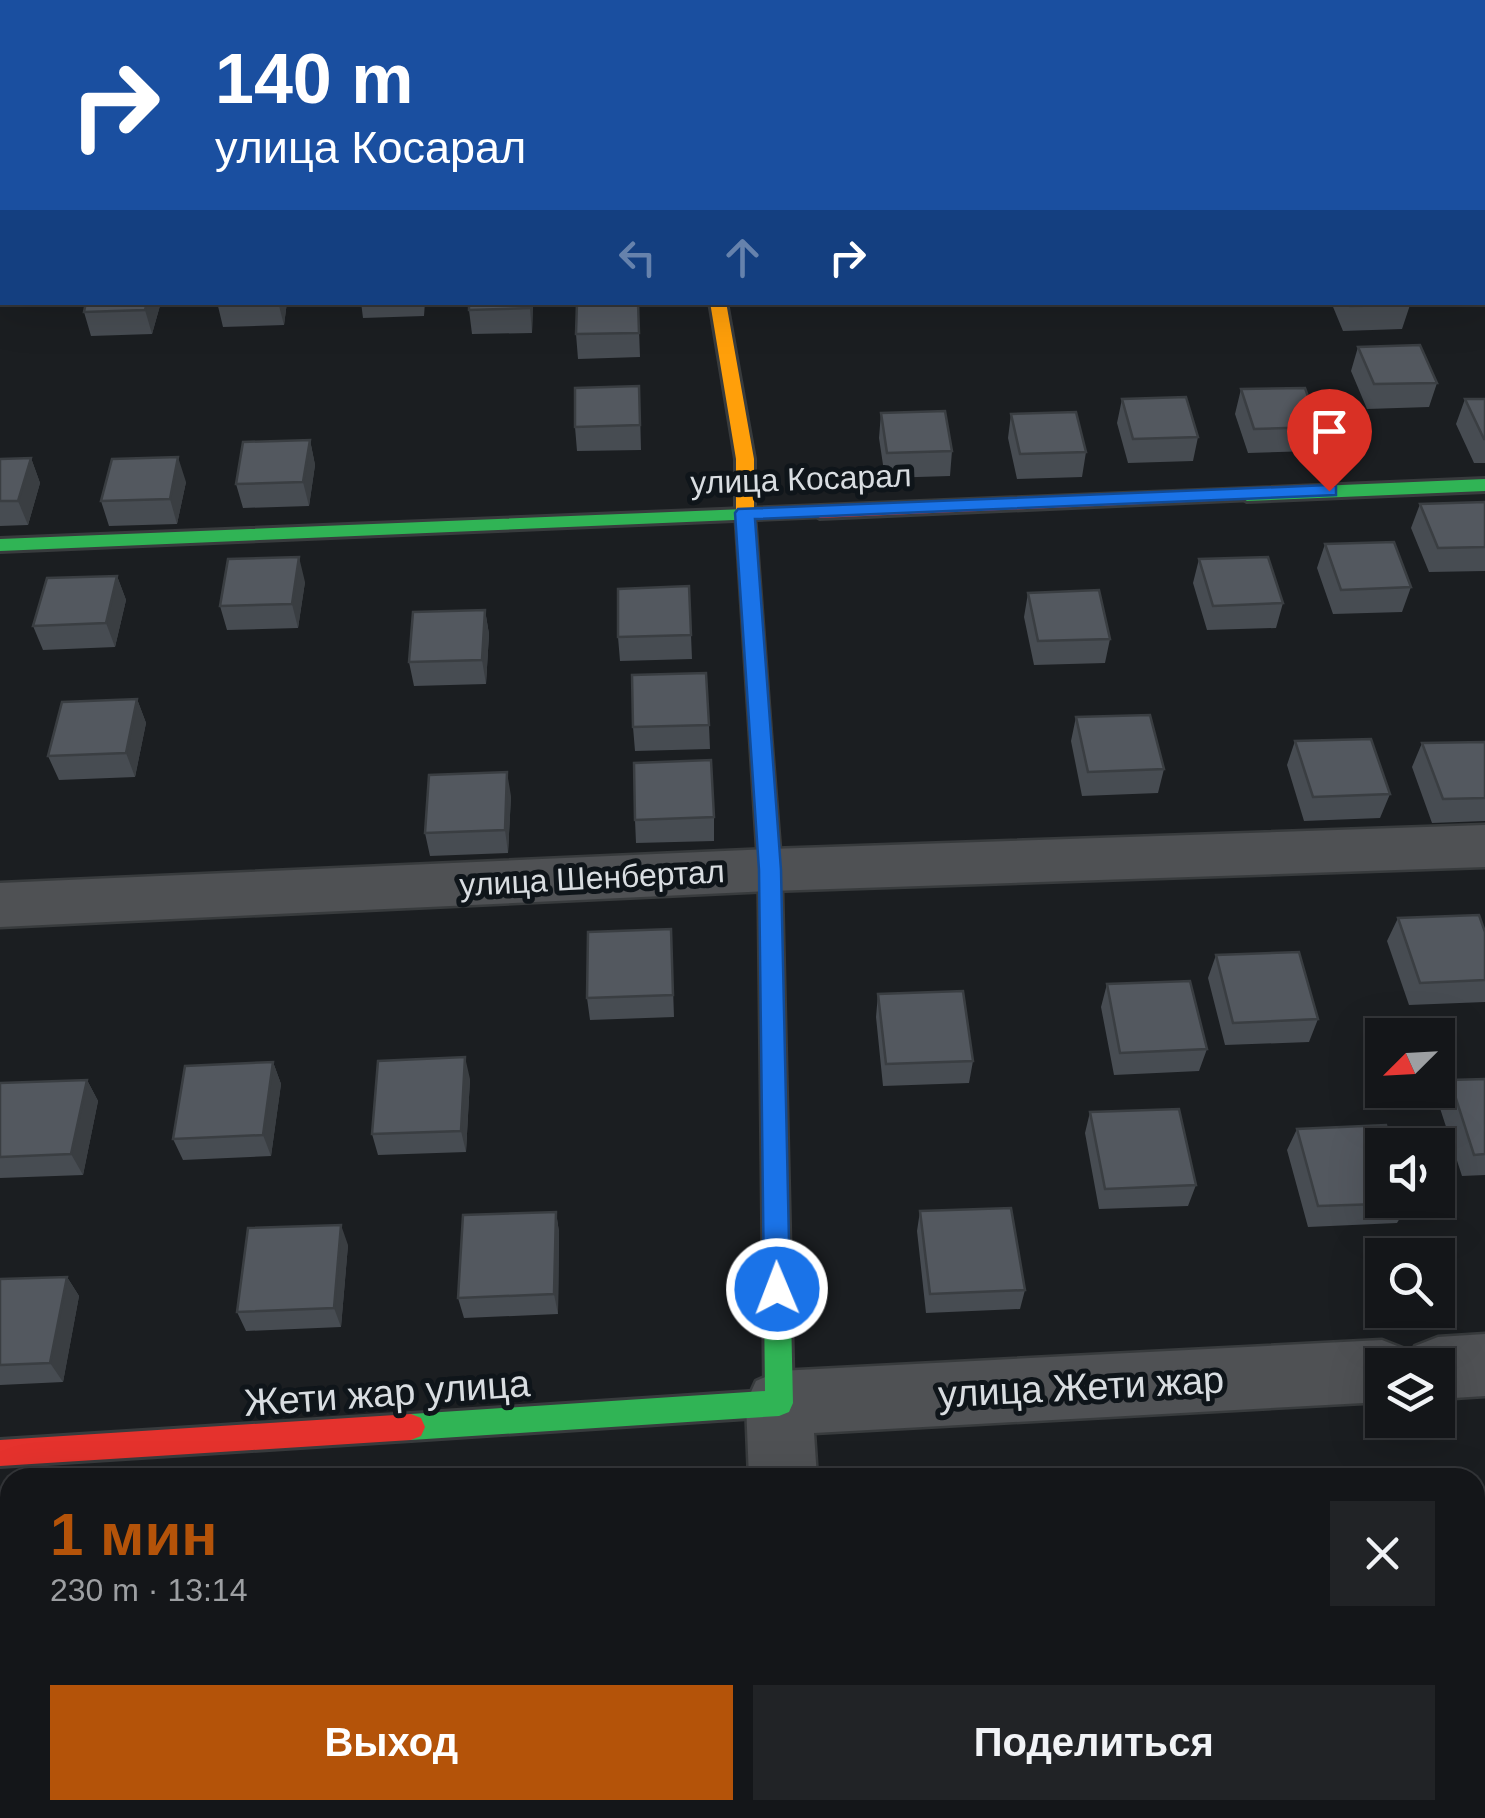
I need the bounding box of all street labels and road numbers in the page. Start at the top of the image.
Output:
street label: улица Косарал [690,457,912,501]
street label: улица Шенбертал [459,853,725,903]
street label: улица Жети жар [937,1359,1225,1415]
street label: Жети жар улица [243,1362,532,1424]

